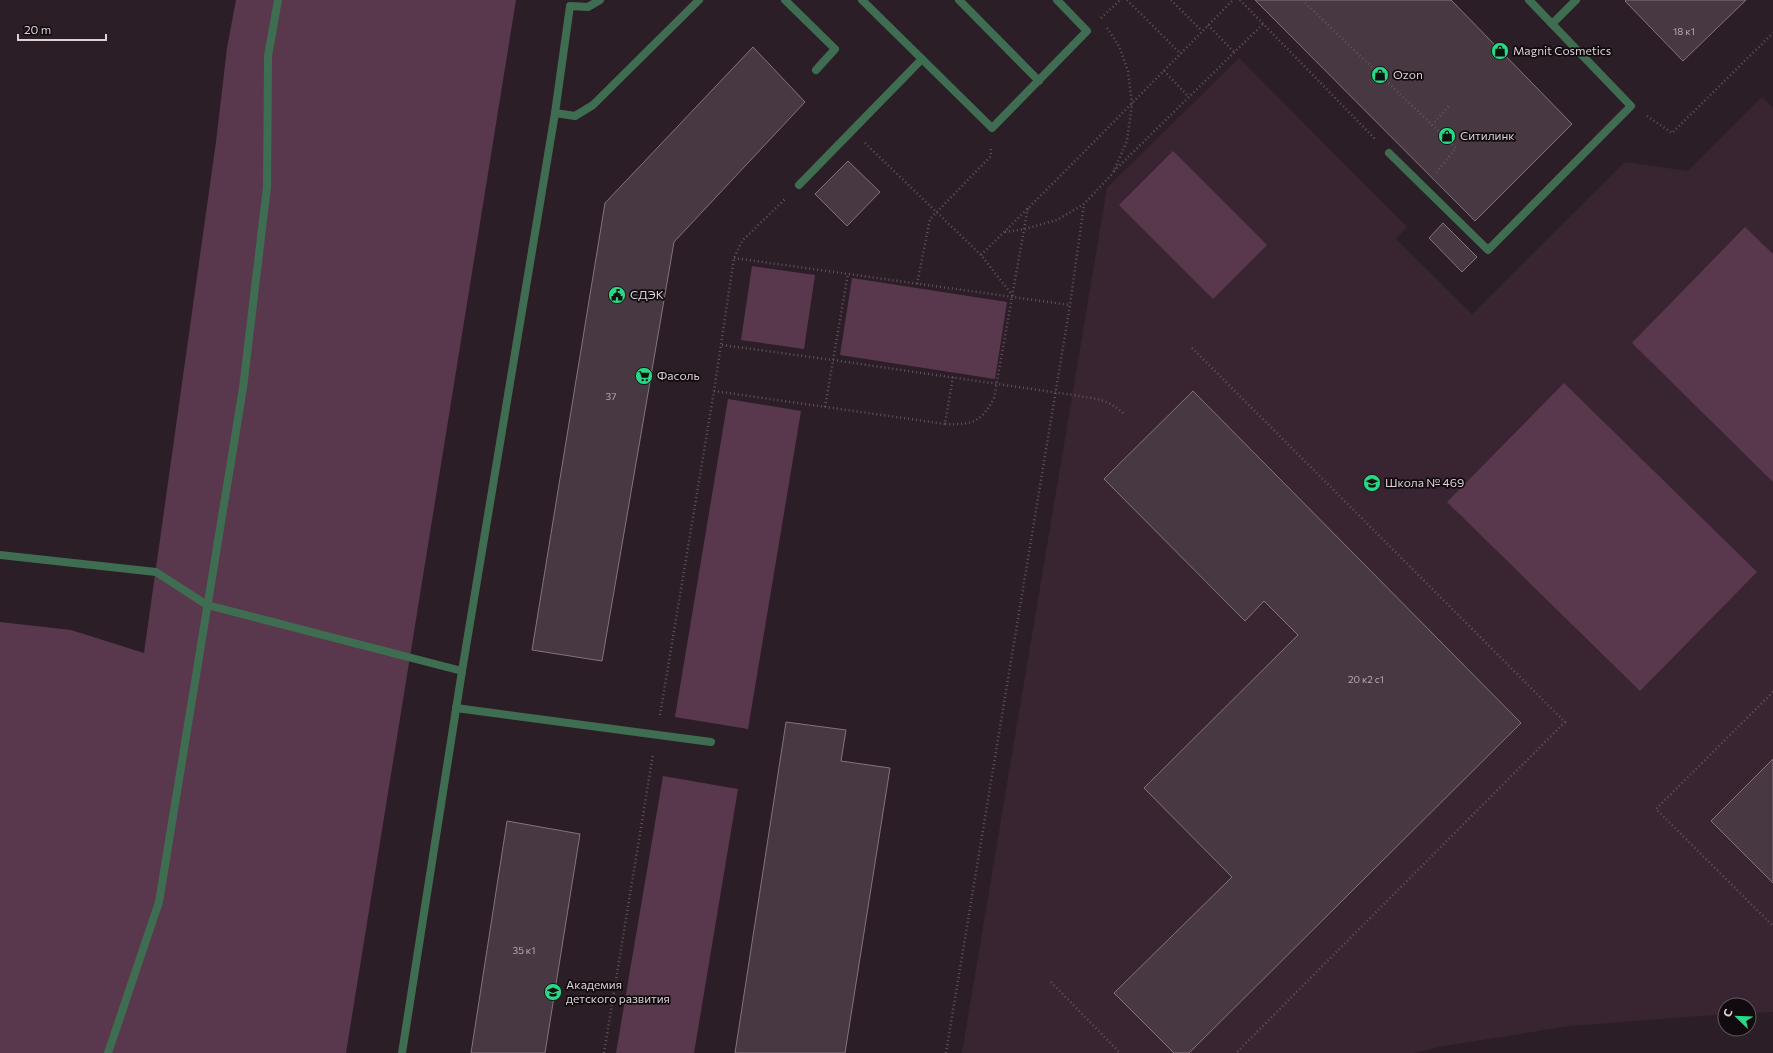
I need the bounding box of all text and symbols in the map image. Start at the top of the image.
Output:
scale bar [18,16,106,42]
text: 20 m [24,22,51,36]
house number: 18 к1 [1673,25,1695,37]
shop icon: Magnit Cosmetics [1490,41,1510,61]
place label: Magnit Cosmetics [1513,43,1611,57]
shop icon: Ozon [1370,65,1390,85]
place label: Ozon [1393,67,1423,81]
shop icon: Ситилинк [1437,126,1457,146]
place label: Ситилинк [1460,128,1515,142]
public building icon: СДЭК [607,285,627,305]
place label: СДЭК [630,287,664,301]
supermarket icon: Фасоль [634,366,654,386]
place label: Фасоль [657,368,700,382]
house number: 37 [606,390,616,402]
school or university icon: Школа № 469 [1362,473,1382,493]
place label: Школа № 469 [1385,475,1464,489]
house number: 20 к2 с1 [1348,673,1384,685]
house number: 35 к1 [513,944,536,956]
place label: Академия детского развития [566,977,670,1005]
school or university icon: Академия детского развития [543,982,563,1002]
north arrow [1717,997,1757,1037]
text: С [1720,1006,1735,1019]

